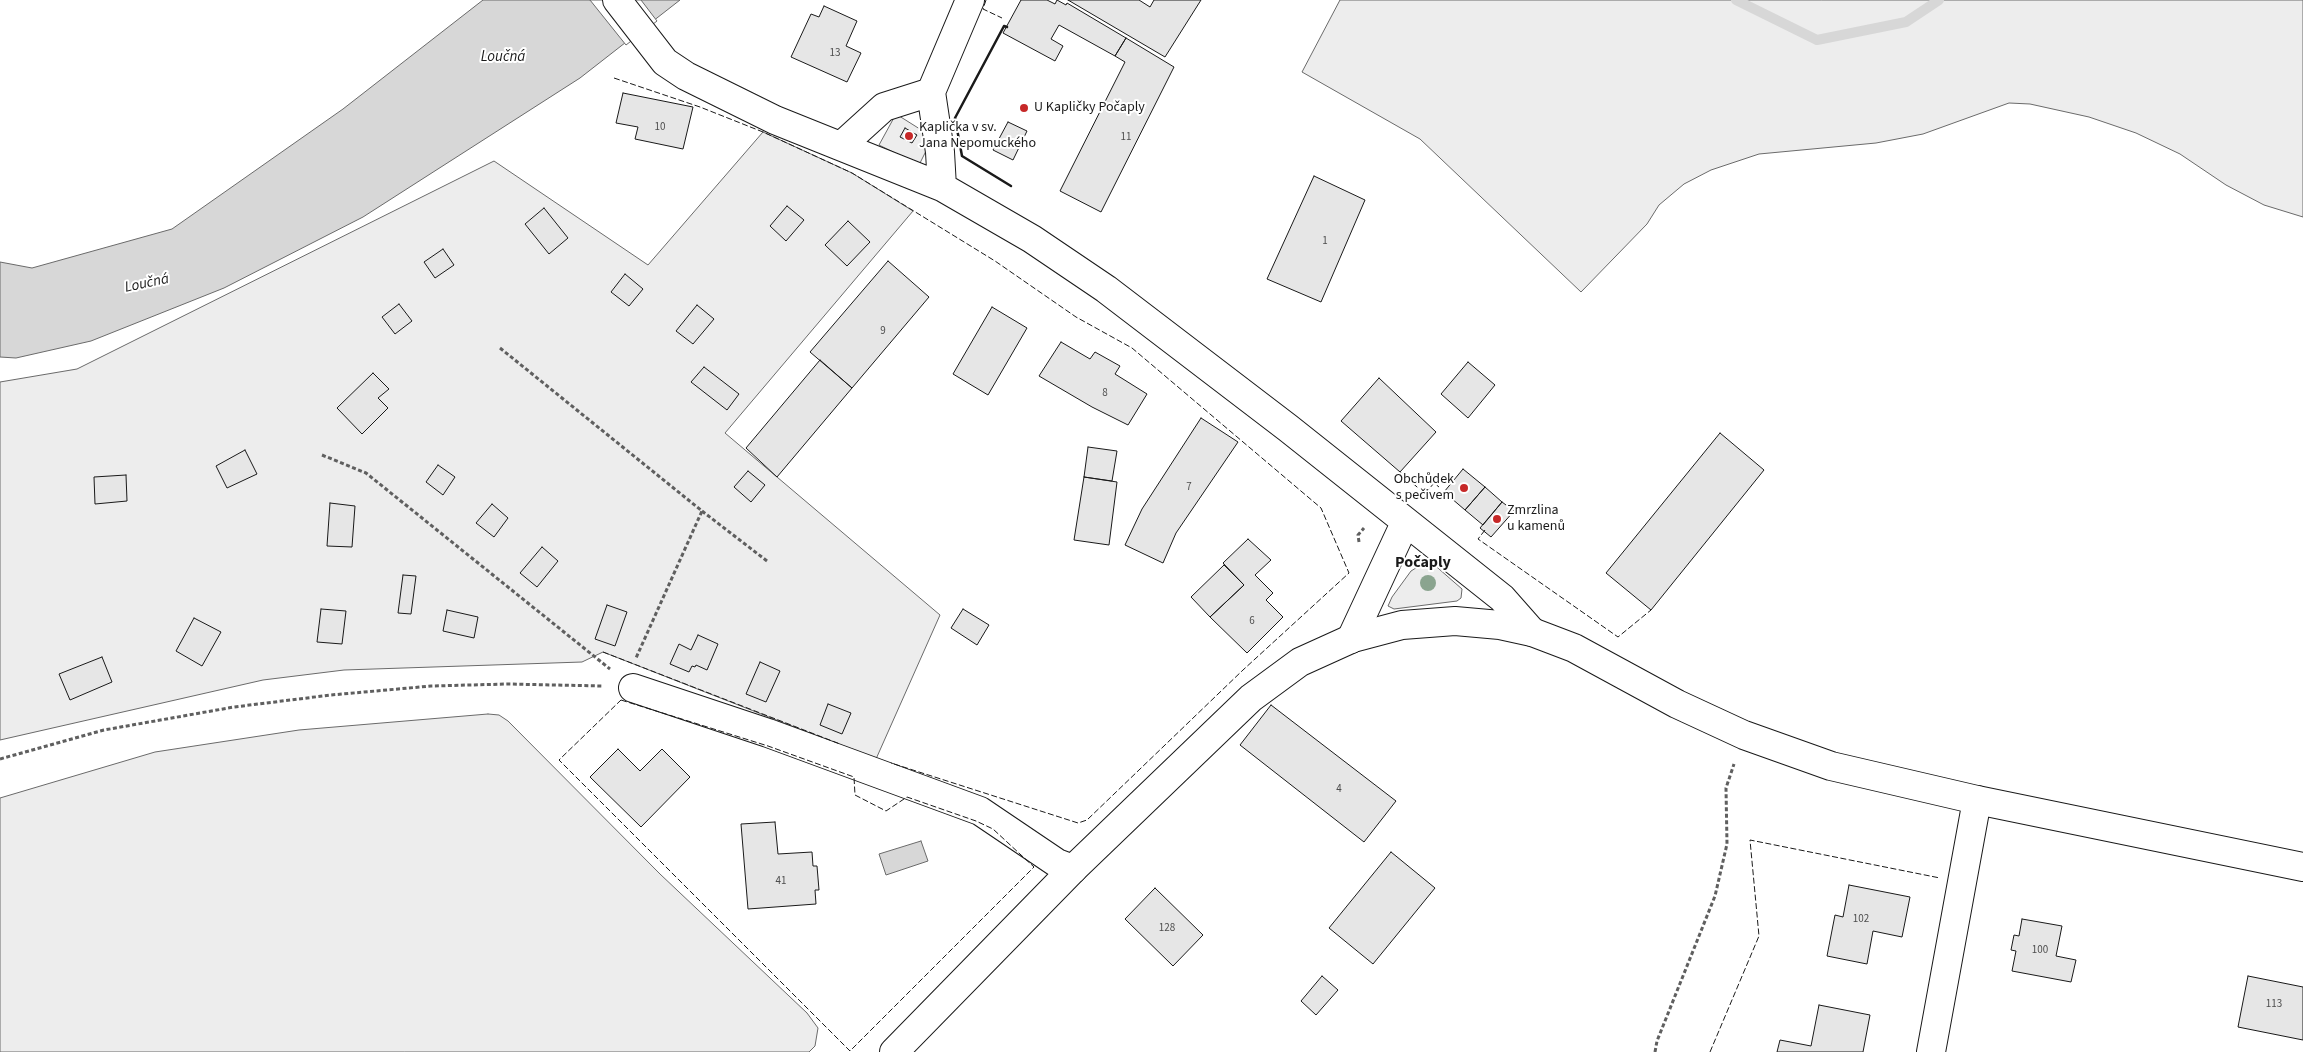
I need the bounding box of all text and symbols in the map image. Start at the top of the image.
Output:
house number: 13 [830,47,840,61]
water label: Loučná [481,49,525,67]
place label: U Kapličky Počaply [1034,100,1145,116]
marker: U Kapličky Počaply [1018,102,1030,114]
place label: Kaplička v sv. Jana Nepomuckého [919,120,1036,152]
house number: 10 [655,121,665,135]
marker: Kaplička v sv. Jana Nepomuckého [903,130,915,142]
house number: 11 [1121,131,1131,145]
house number: 1 [1322,235,1328,249]
water label: Loučná [123,271,171,297]
house number: 9 [880,325,886,339]
house number: 8 [1102,387,1108,401]
place label: Obchůdek s pečivem [1394,472,1454,504]
house number: 7 [1186,481,1192,495]
marker: Obchůdek s pečivem [1458,482,1470,494]
place label: Zmrzlina u kamenů [1507,503,1565,536]
marker: Zmrzlina u kamenů [1491,513,1503,525]
district label: Počaply [1395,553,1451,573]
house number: 6 [1249,615,1255,629]
house number: 4 [1336,783,1342,797]
house number: 41 [776,875,786,889]
house number: 102 [1853,913,1869,927]
house number: 128 [1159,922,1175,936]
house number: 100 [2032,944,2048,958]
house number: 113 [2266,998,2282,1012]

